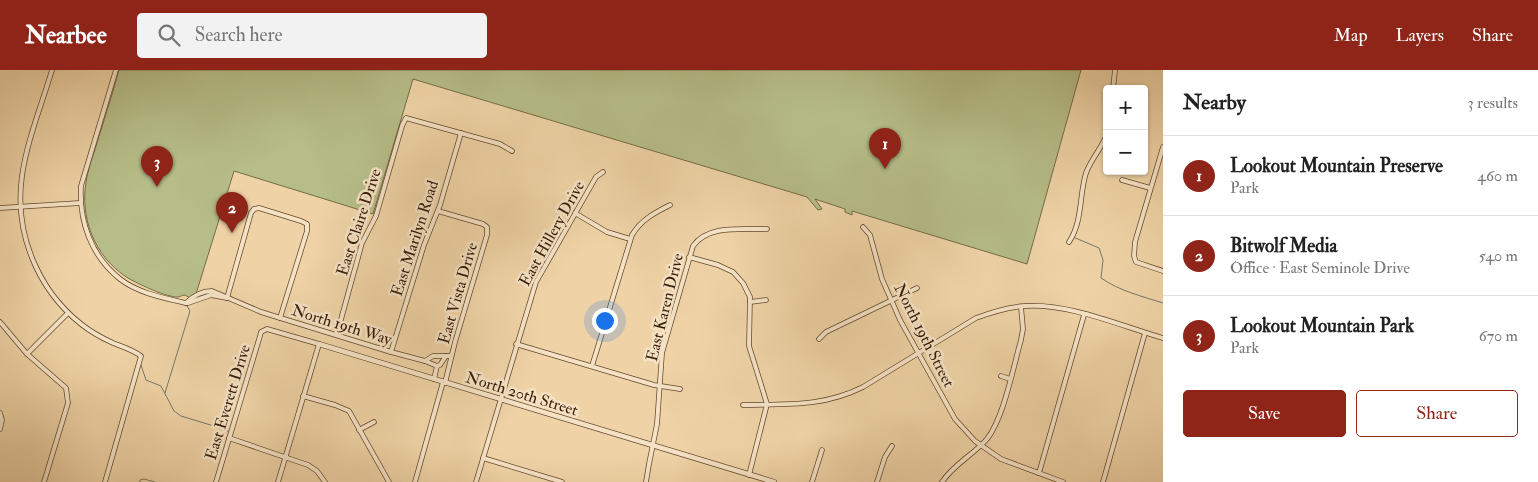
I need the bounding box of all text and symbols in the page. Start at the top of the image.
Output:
search box [137,13,487,58]
text: Nearbee [25,20,107,51]
icon: search [155,21,183,49]
text: Search here [195,23,282,47]
text: Map [1334,24,1368,47]
text: Layers [1396,24,1444,47]
text: Share [1472,24,1513,47]
map controls [1103,85,1148,175]
button: + [1103,85,1148,130]
text: Nearby [1183,89,1246,116]
text: 3 results [1467,93,1518,113]
pin: 1 [869,128,901,169]
button: − [1103,130,1148,175]
pin: 3 [141,146,173,187]
text: Lookout Mountain Preserve [1230,154,1443,178]
street label: East Claire Drive [332,166,386,278]
text: 1 [1196,166,1202,186]
text: 460 m [1477,166,1518,186]
street label: East Hillery Drive [515,177,589,290]
street label: East Marilyn Road [387,178,443,299]
text: Park [1230,178,1259,198]
pin: 2 [216,192,248,233]
text: Bitwolf Media [1230,234,1337,258]
street label: East Vista Drive [434,240,482,346]
text: 2 [1195,246,1203,266]
text: 540 m [1479,246,1518,266]
street label: East Karen Drive [642,251,688,363]
text: Office · East Seminole Drive [1230,258,1410,278]
street label: North 19th Street [889,280,959,391]
street label: North 19th Way [289,300,395,350]
your location [592,308,618,334]
text: Lookout Mountain Park [1230,314,1414,338]
text: 3 [1196,326,1202,346]
text: 670 m [1479,326,1518,346]
text: Park [1230,338,1259,358]
street label: East Everett Drive [201,342,255,462]
street label: North 20th Street [463,367,580,421]
button: Save [1183,390,1346,437]
button: Share [1356,390,1518,437]

